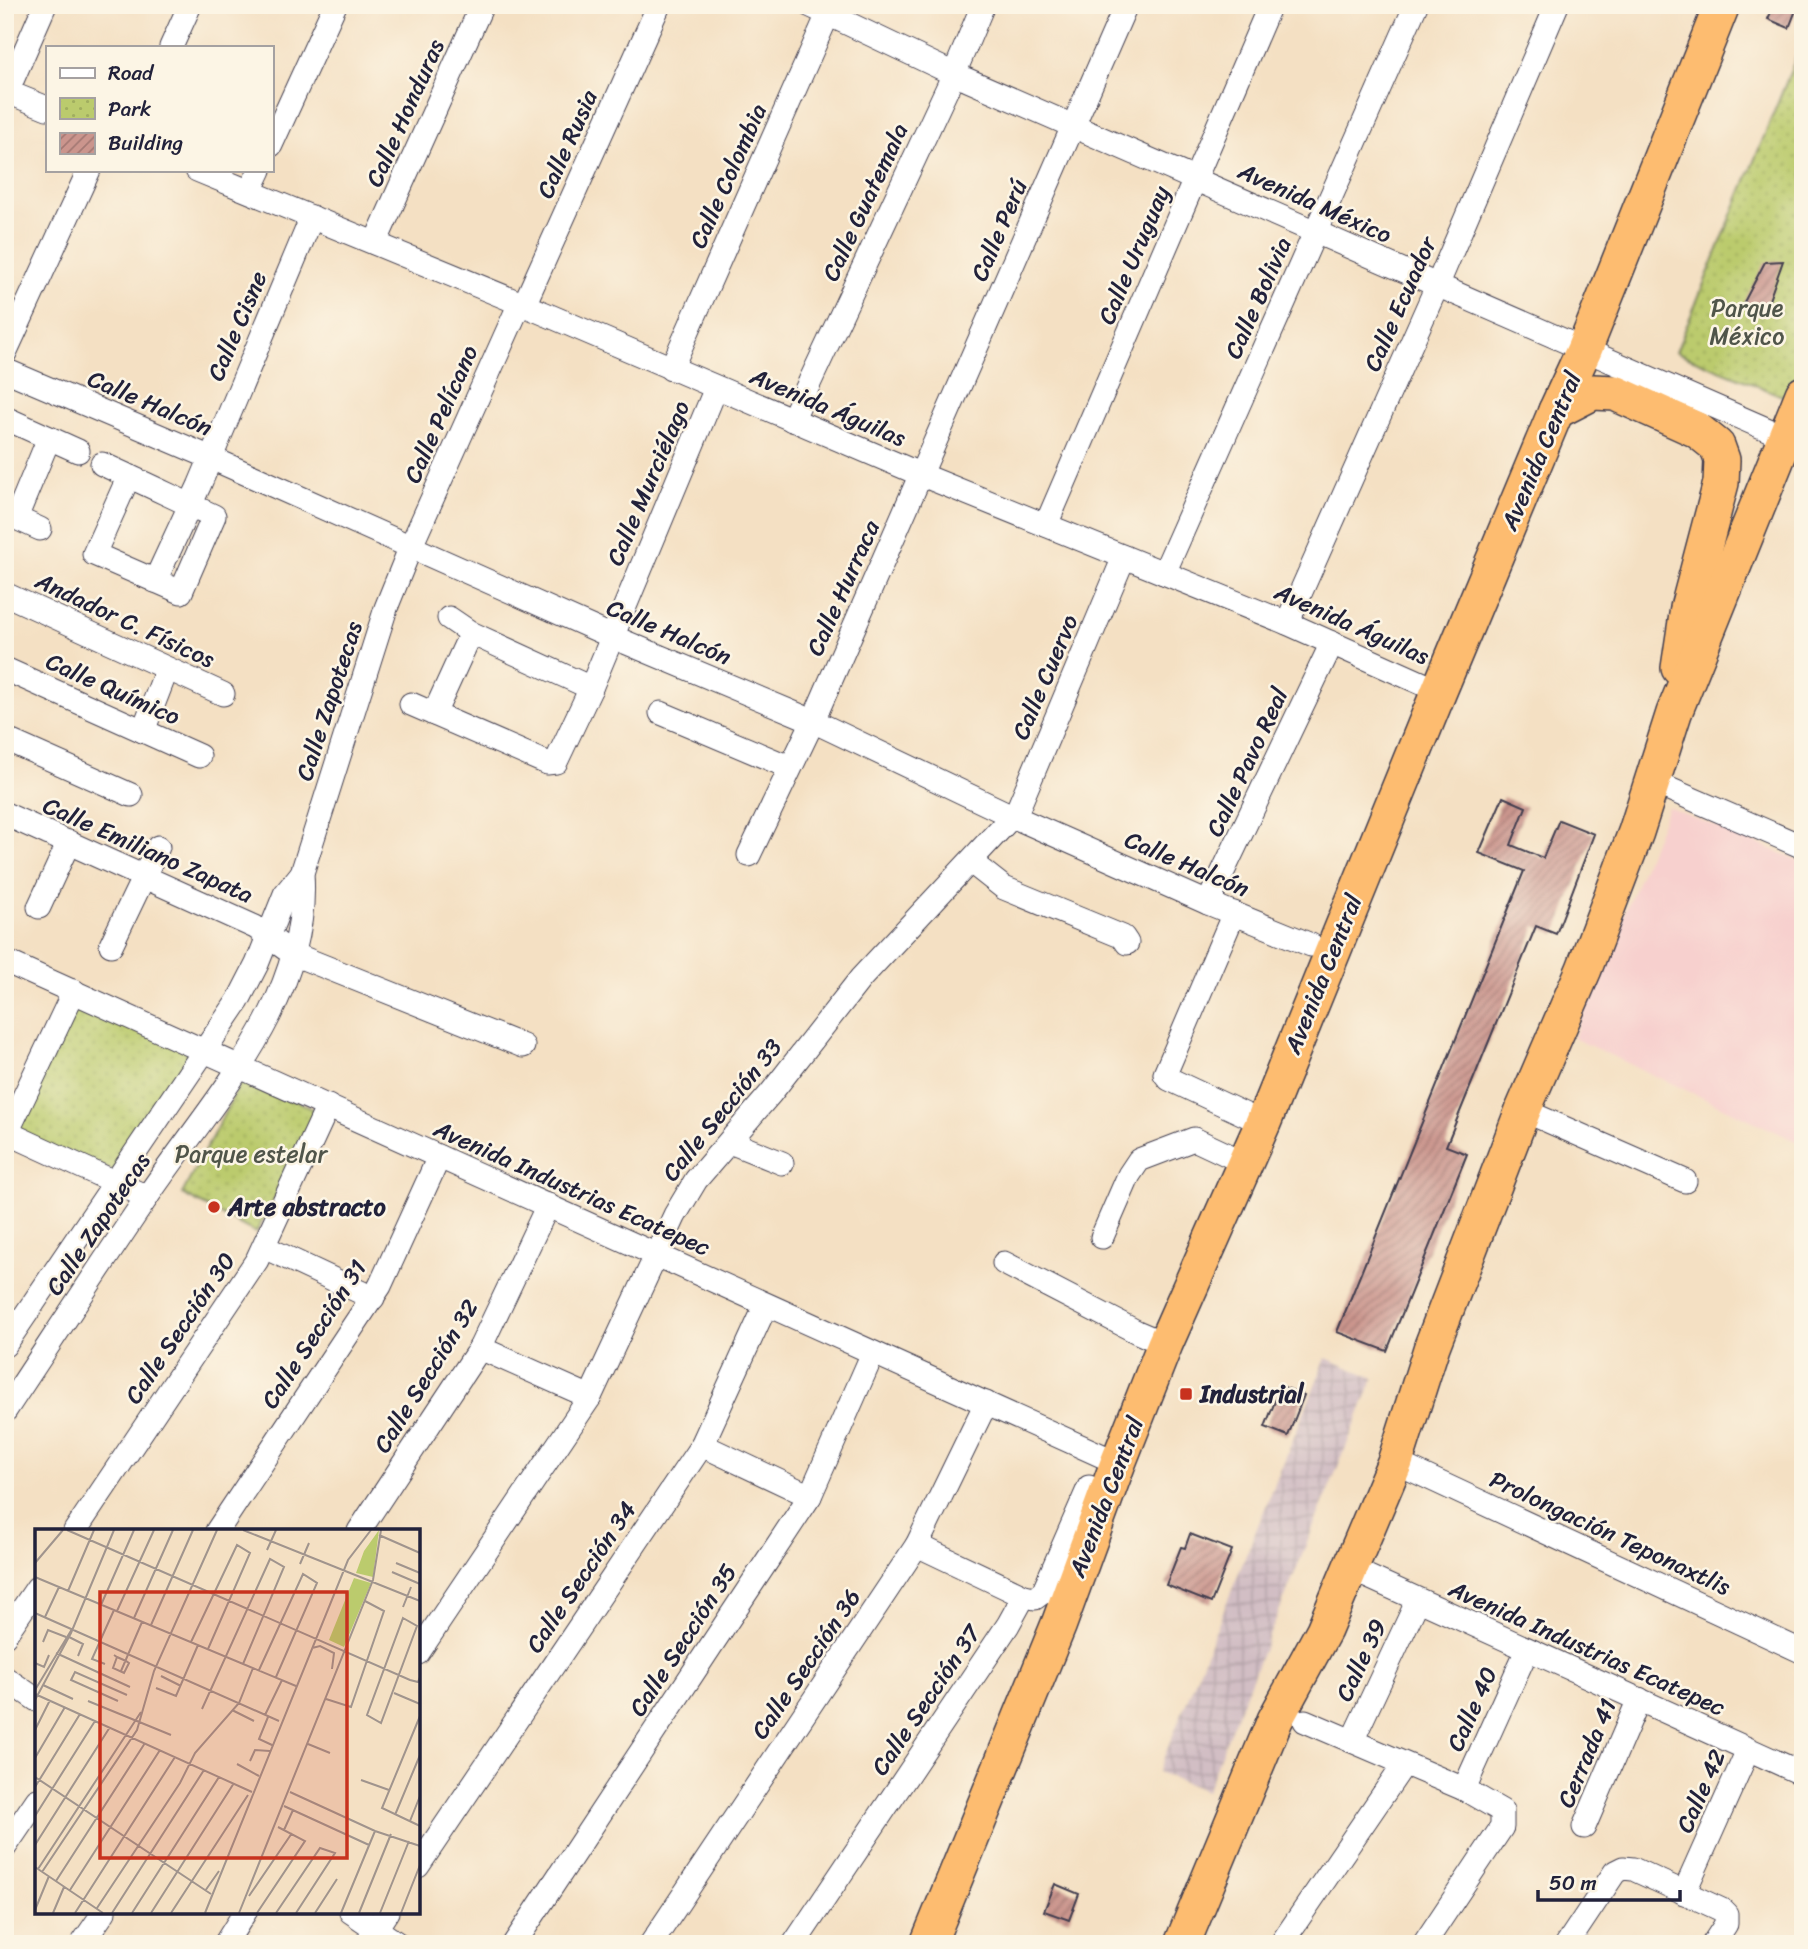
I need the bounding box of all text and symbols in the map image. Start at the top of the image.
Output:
street label: Calle Honduras [354,32,456,194]
legend [46,46,273,172]
text: Road [108,54,155,92]
street label: Calle Rusia [524,82,610,205]
text: Park [108,90,151,128]
street label: Calle Colombia [677,97,779,255]
street label: Calle Guatemala [810,116,920,288]
text: Building [108,124,184,162]
street label: Avenida México [1230,150,1399,256]
street label: Calle Perú [959,172,1039,288]
street label: Calle Uruguay [1086,178,1182,331]
street label: Calle Ecuador [1351,228,1449,378]
street label: Calle Bolivia [1212,230,1304,366]
street label: Calle Cisne [195,264,279,388]
park label: Parque México [1710,287,1784,357]
street label: Calle Pelícano [392,338,490,490]
street label: Avenida Águilas [743,355,913,459]
street label: Calle Halcón [81,358,219,448]
street label: Avenida Central [1488,364,1594,538]
street label: Calle Murciélago [594,394,702,572]
street label: Calle Hurraca [794,512,892,663]
street label: Andador C. Físicos [27,560,222,680]
street label: Avenida Águilas [1267,571,1436,677]
street label: Calle Halcón [600,587,738,677]
street label: Calle Cuervo [1000,608,1090,746]
street label: Calle Zapotecas [283,616,375,786]
street label: Calle Químico [39,641,187,737]
street label: Calle Pavo Real [1194,679,1300,844]
street label: Calle Emiliano Zapata [36,785,260,915]
street label: Calle Halcón [1118,819,1256,909]
street label: Avenida Central [1271,887,1375,1061]
street label: Calle Sección 33 [651,1029,793,1191]
street label: Avenida Industrias Ecatepec [426,1108,717,1268]
park label: Parque estelar [175,1133,328,1175]
street label: Calle Zapotecas [34,1144,162,1304]
place label: Arte abstracto [227,1186,386,1228]
marker: Arte abstracto [206,1199,222,1215]
street label: Calle Sección 30 [113,1243,247,1413]
street label: Calle Sección 31 [250,1251,378,1417]
street label: Calle Sección 32 [362,1291,490,1461]
place label: Industrial [1198,1373,1305,1415]
marker: Industrial [1178,1386,1194,1402]
street label: Avenida Central [1056,1409,1156,1584]
street label: Prolongación Teponaxtlis [1482,1459,1738,1607]
street label: Calle Sección 34 [514,1492,648,1662]
inset map [35,1529,420,1914]
street label: Calle Sección 35 [618,1555,748,1725]
street label: Avenida Industrias Ecatepec [1441,1568,1732,1728]
street label: Calle Sección 36 [740,1580,872,1748]
street label: Calle 39 [1324,1612,1398,1708]
street label: Calle Sección 37 [860,1615,993,1784]
street label: Calle 40 [1435,1660,1509,1758]
street label: Cerrada 41 [1545,1692,1629,1814]
street label: Calle 42 [1664,1742,1738,1840]
scale bar [1538,1858,1680,1902]
text: 50 m [1549,1864,1597,1902]

